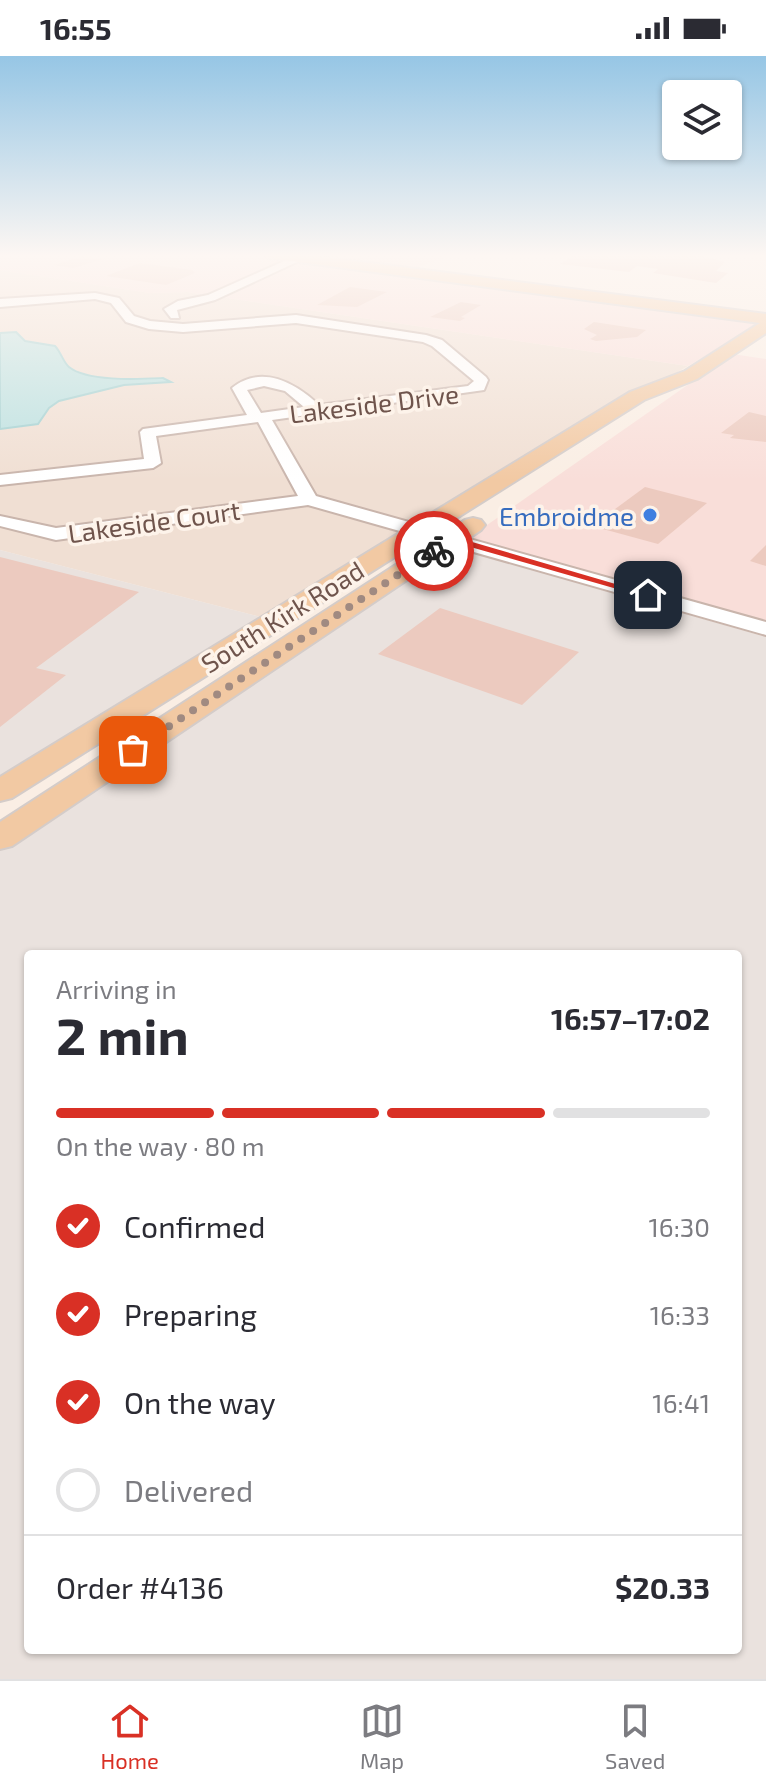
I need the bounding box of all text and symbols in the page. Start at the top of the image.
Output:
text: 16:55 [40,10,112,46]
map controls [662,80,742,160]
button: layers [662,80,742,160]
street label: Lakeside Drive [288,377,460,429]
street label: Lakeside Court [66,494,242,548]
place label: Embroidme [499,500,634,531]
marker: Embroidme [641,506,659,524]
courier [394,511,474,591]
icon: bike [412,529,456,573]
street label: South Kirk Road [195,554,369,678]
pin [614,561,682,629]
icon: home [626,573,670,617]
pin [99,716,167,784]
icon: bag [111,728,155,772]
text: Arriving in [56,973,177,1004]
text: 16:57–17:02 [551,1000,710,1036]
text: 2 min [56,1003,189,1065]
text: On the way · 80 m [56,1130,265,1161]
icon: check [56,1204,100,1248]
text: Confirmed [124,1208,265,1244]
text: 16:30 [649,1211,710,1242]
icon: check [56,1292,100,1336]
text: Preparing [124,1296,257,1332]
text: 16:33 [650,1299,710,1330]
icon: check [56,1380,100,1424]
text: On the way [124,1384,276,1420]
text: 16:41 [652,1387,710,1418]
text: Delivered [124,1472,253,1508]
text: Order #4136 [56,1569,224,1605]
text: $20.33 [615,1569,710,1605]
tab: Home [101,1699,159,1773]
tab: Map [360,1699,404,1773]
tab: Saved [605,1699,665,1773]

